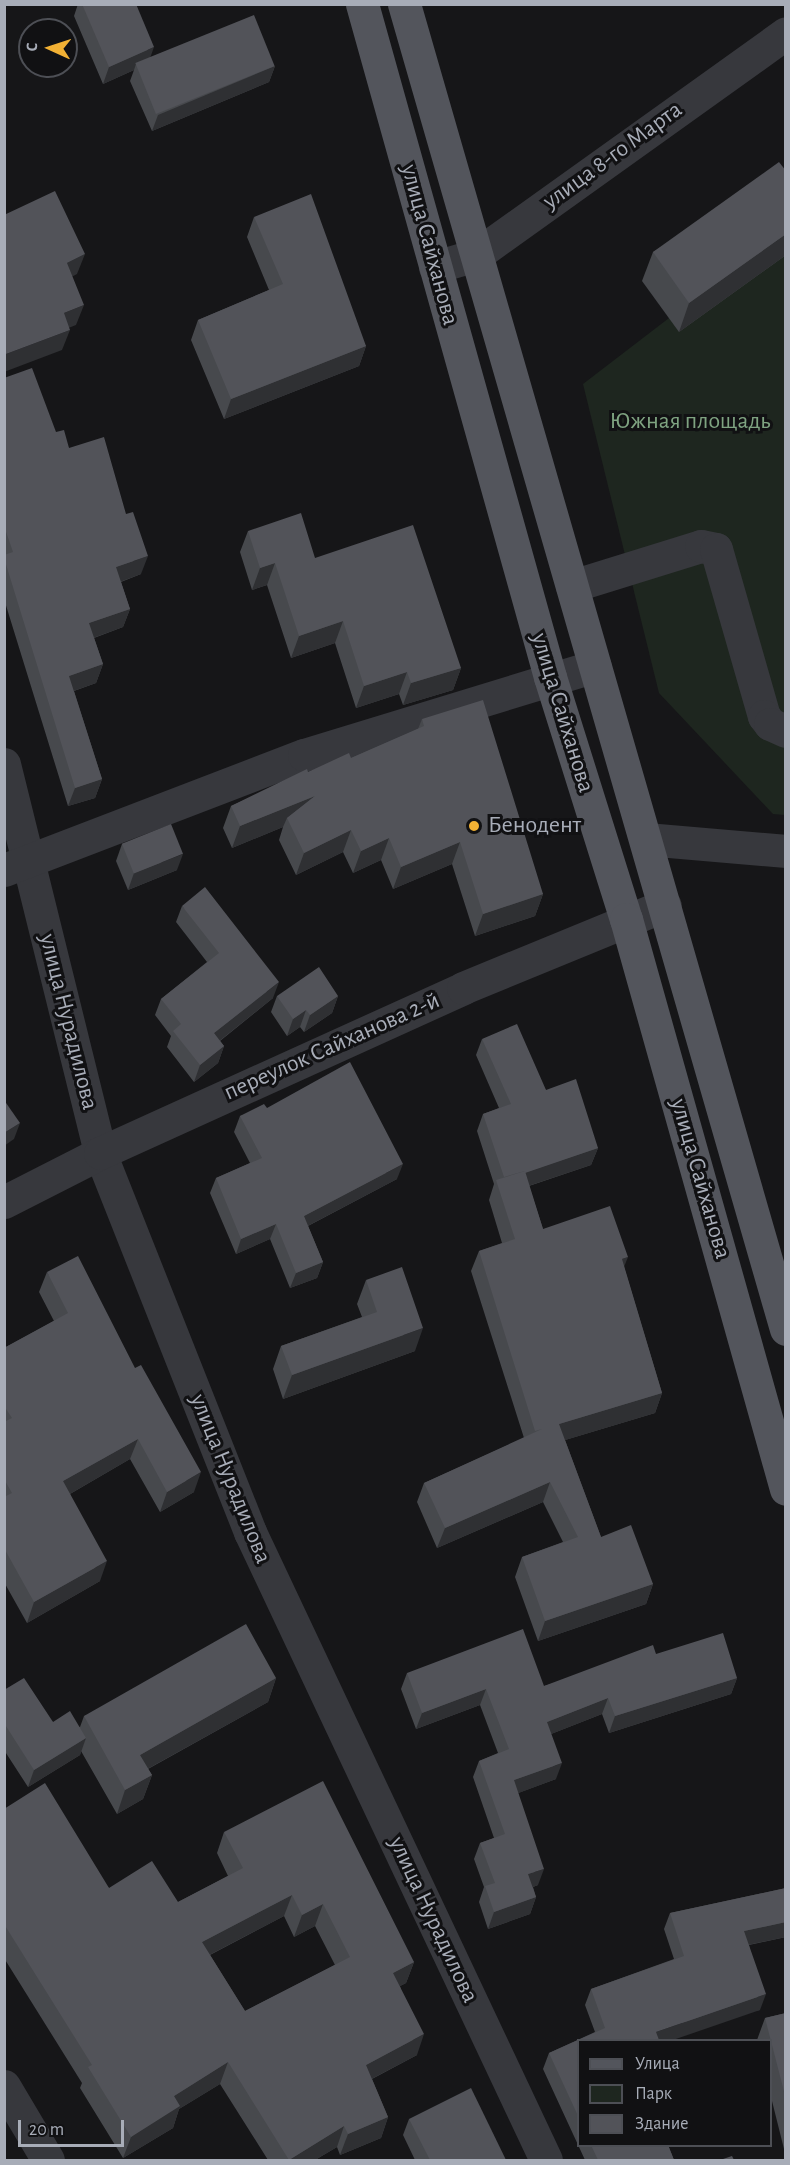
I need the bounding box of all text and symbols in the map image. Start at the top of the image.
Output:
north arrow [18,18,78,78]
text: С [24,42,40,52]
street label: улица 8-го Марта [538,96,688,216]
street label: улица Сайханова [394,161,464,329]
park label: Южная площадь [609,408,771,436]
street label: улица Сайханова [524,630,600,796]
place label: Бенодент [488,812,581,840]
marker: Бенодент [465,817,483,835]
street label: улица Нурадилова [32,931,104,1113]
street label: переулок Сайханова 2-й [220,986,444,1108]
street label: улица Сайханова [663,1096,737,1262]
street label: улица Нурадилова [183,1390,277,1568]
street label: улица Нурадилова [382,1832,484,2008]
legend [577,2039,772,2147]
text: Улица [635,2055,680,2073]
text: Парк [635,2085,672,2103]
scale bar [21,2108,128,2146]
text: Здание [635,2115,689,2133]
text: 20 m [29,2121,64,2139]

